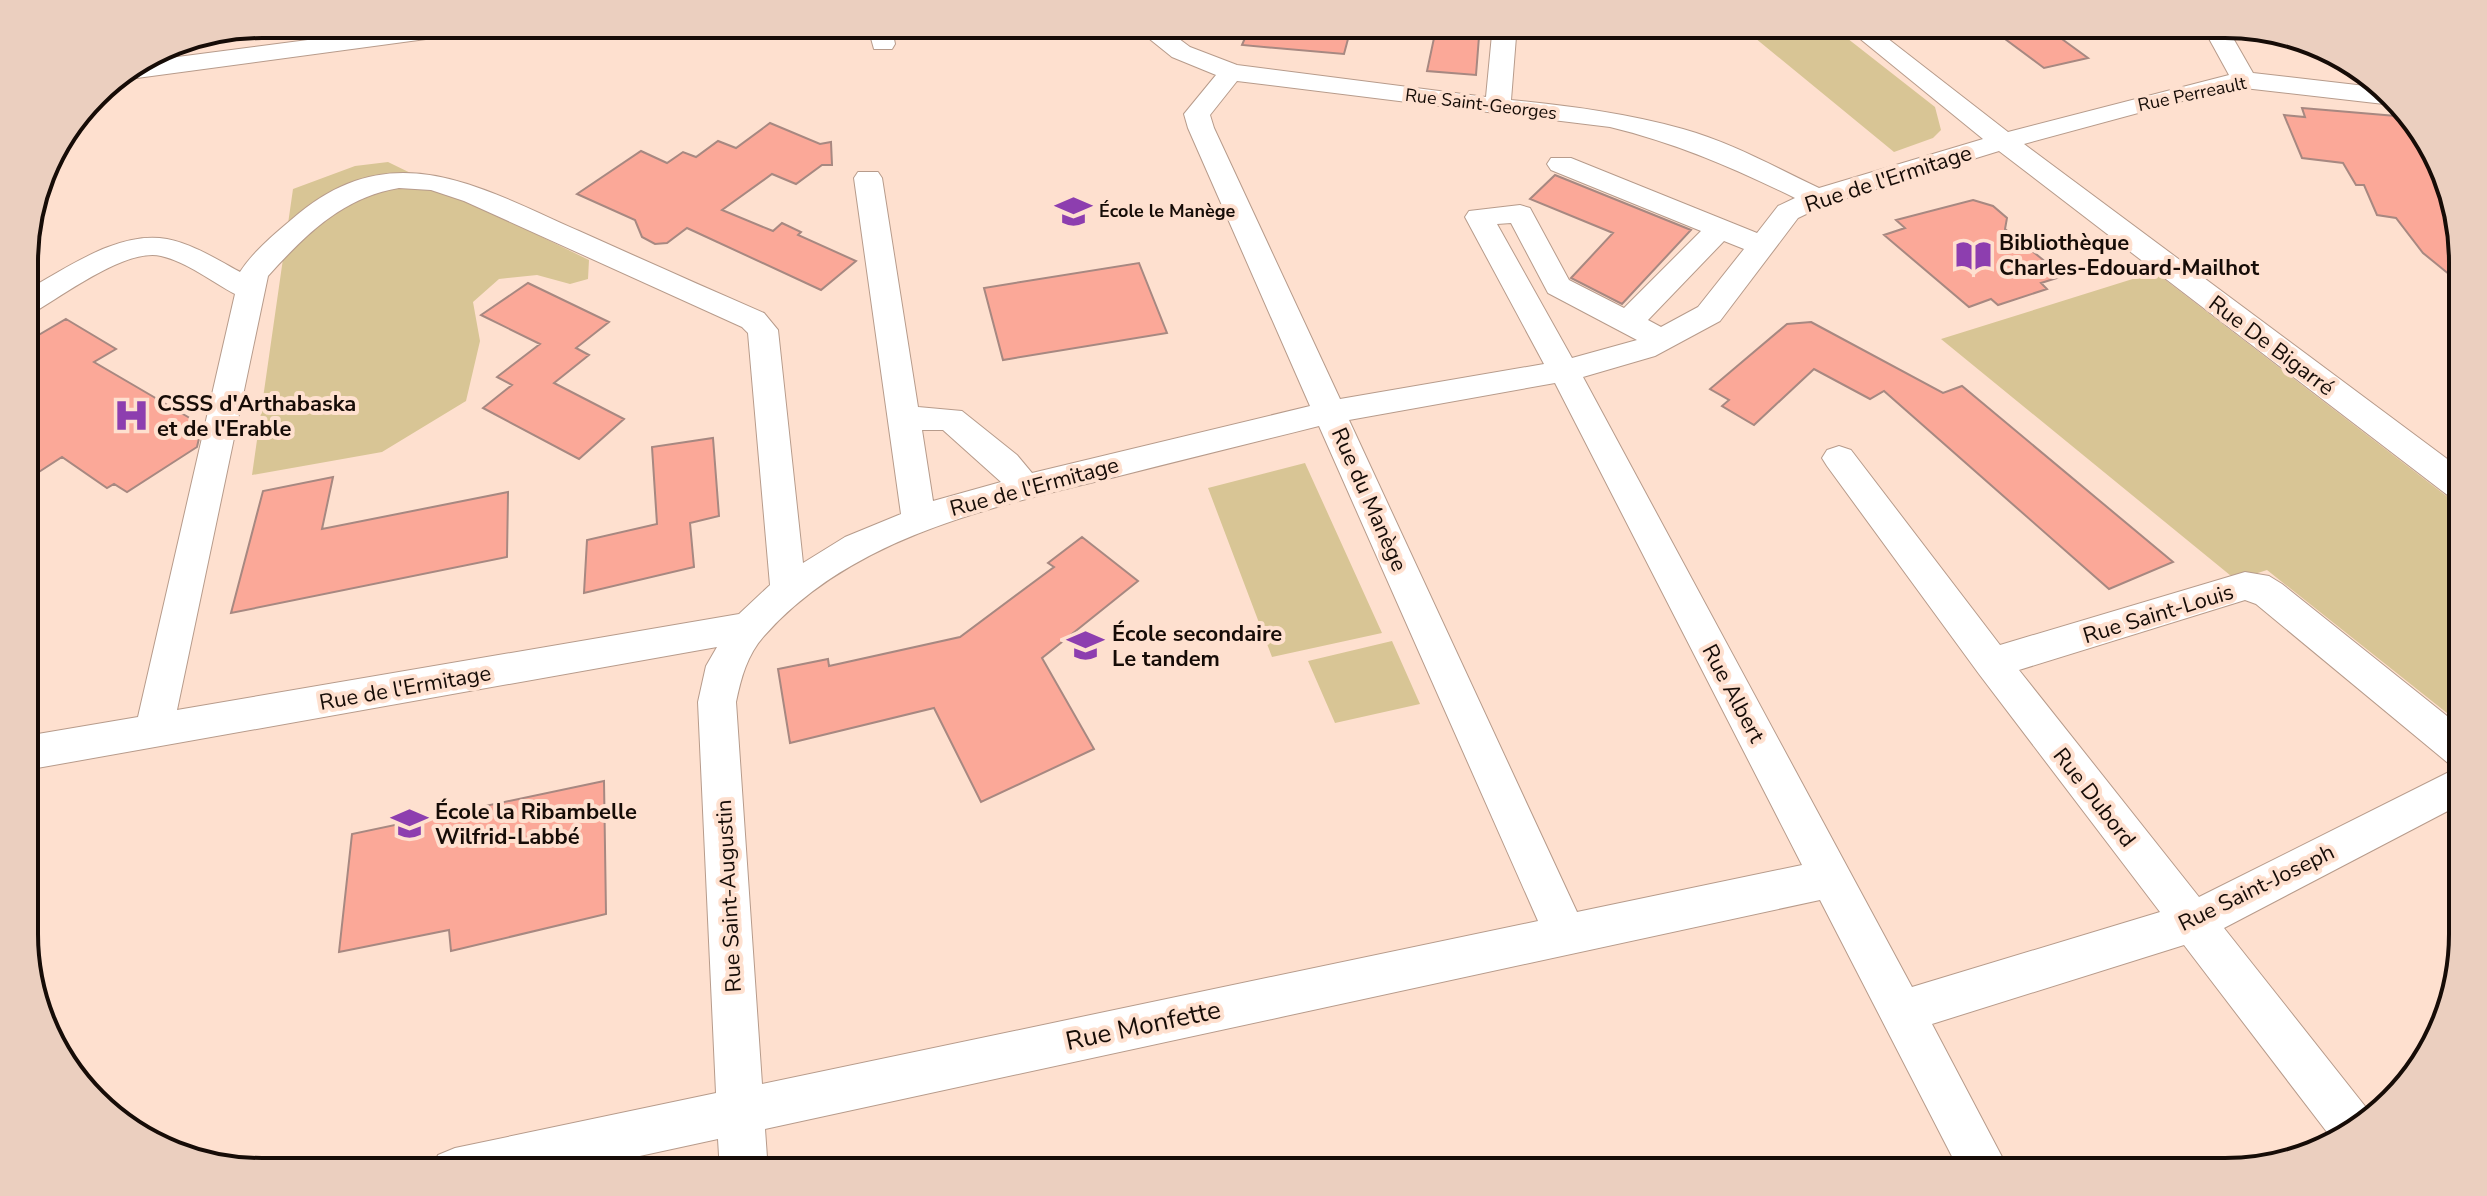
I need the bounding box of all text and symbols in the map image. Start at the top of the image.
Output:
street label: Rue Perreault [2136,71,2249,117]
street label: Rue Saint-Georges [1404,83,1558,125]
street label: Rue de l'Ermitage [1801,138,1976,220]
school or university icon: École le Manège [1054,192,1092,230]
place label: École le Manège [1099,199,1236,223]
place label: Bibliothèque Charles-Edouard-Mailhot [1999,228,2260,283]
library icon: Bibliothèque Charles-Edouard-Mailhot [1954,236,1992,274]
street label: Rue De Bigarré [2202,289,2340,403]
place label: CSSS d'Arthabaska et de l'Erable [157,389,356,444]
hospital icon: CSSS d'Arthabaska et de l'Erable [112,397,150,435]
street label: Rue du Manège [1324,423,1414,576]
street label: Rue de l'Ermitage [946,450,1122,524]
street label: Rue Saint-Louis [2079,577,2237,651]
place label: École secondaire Le tandem [1112,619,1282,674]
school or university icon: École secondaire Le tandem [1067,627,1105,665]
street label: Rue Albert [1695,639,1772,748]
street label: Rue de l'Ermitage [317,658,493,718]
street label: Rue Dubord [2046,742,2143,854]
place label: École la Ribambelle Wilfrid-Labbé [435,797,637,852]
street label: Rue Saint-Augustin [709,799,749,993]
school or university icon: École la Ribambelle Wilfrid-Labbé [390,805,428,843]
street label: Rue Saint-Joseph [2173,837,2340,939]
street label: Rue Monfette [1062,992,1224,1059]

